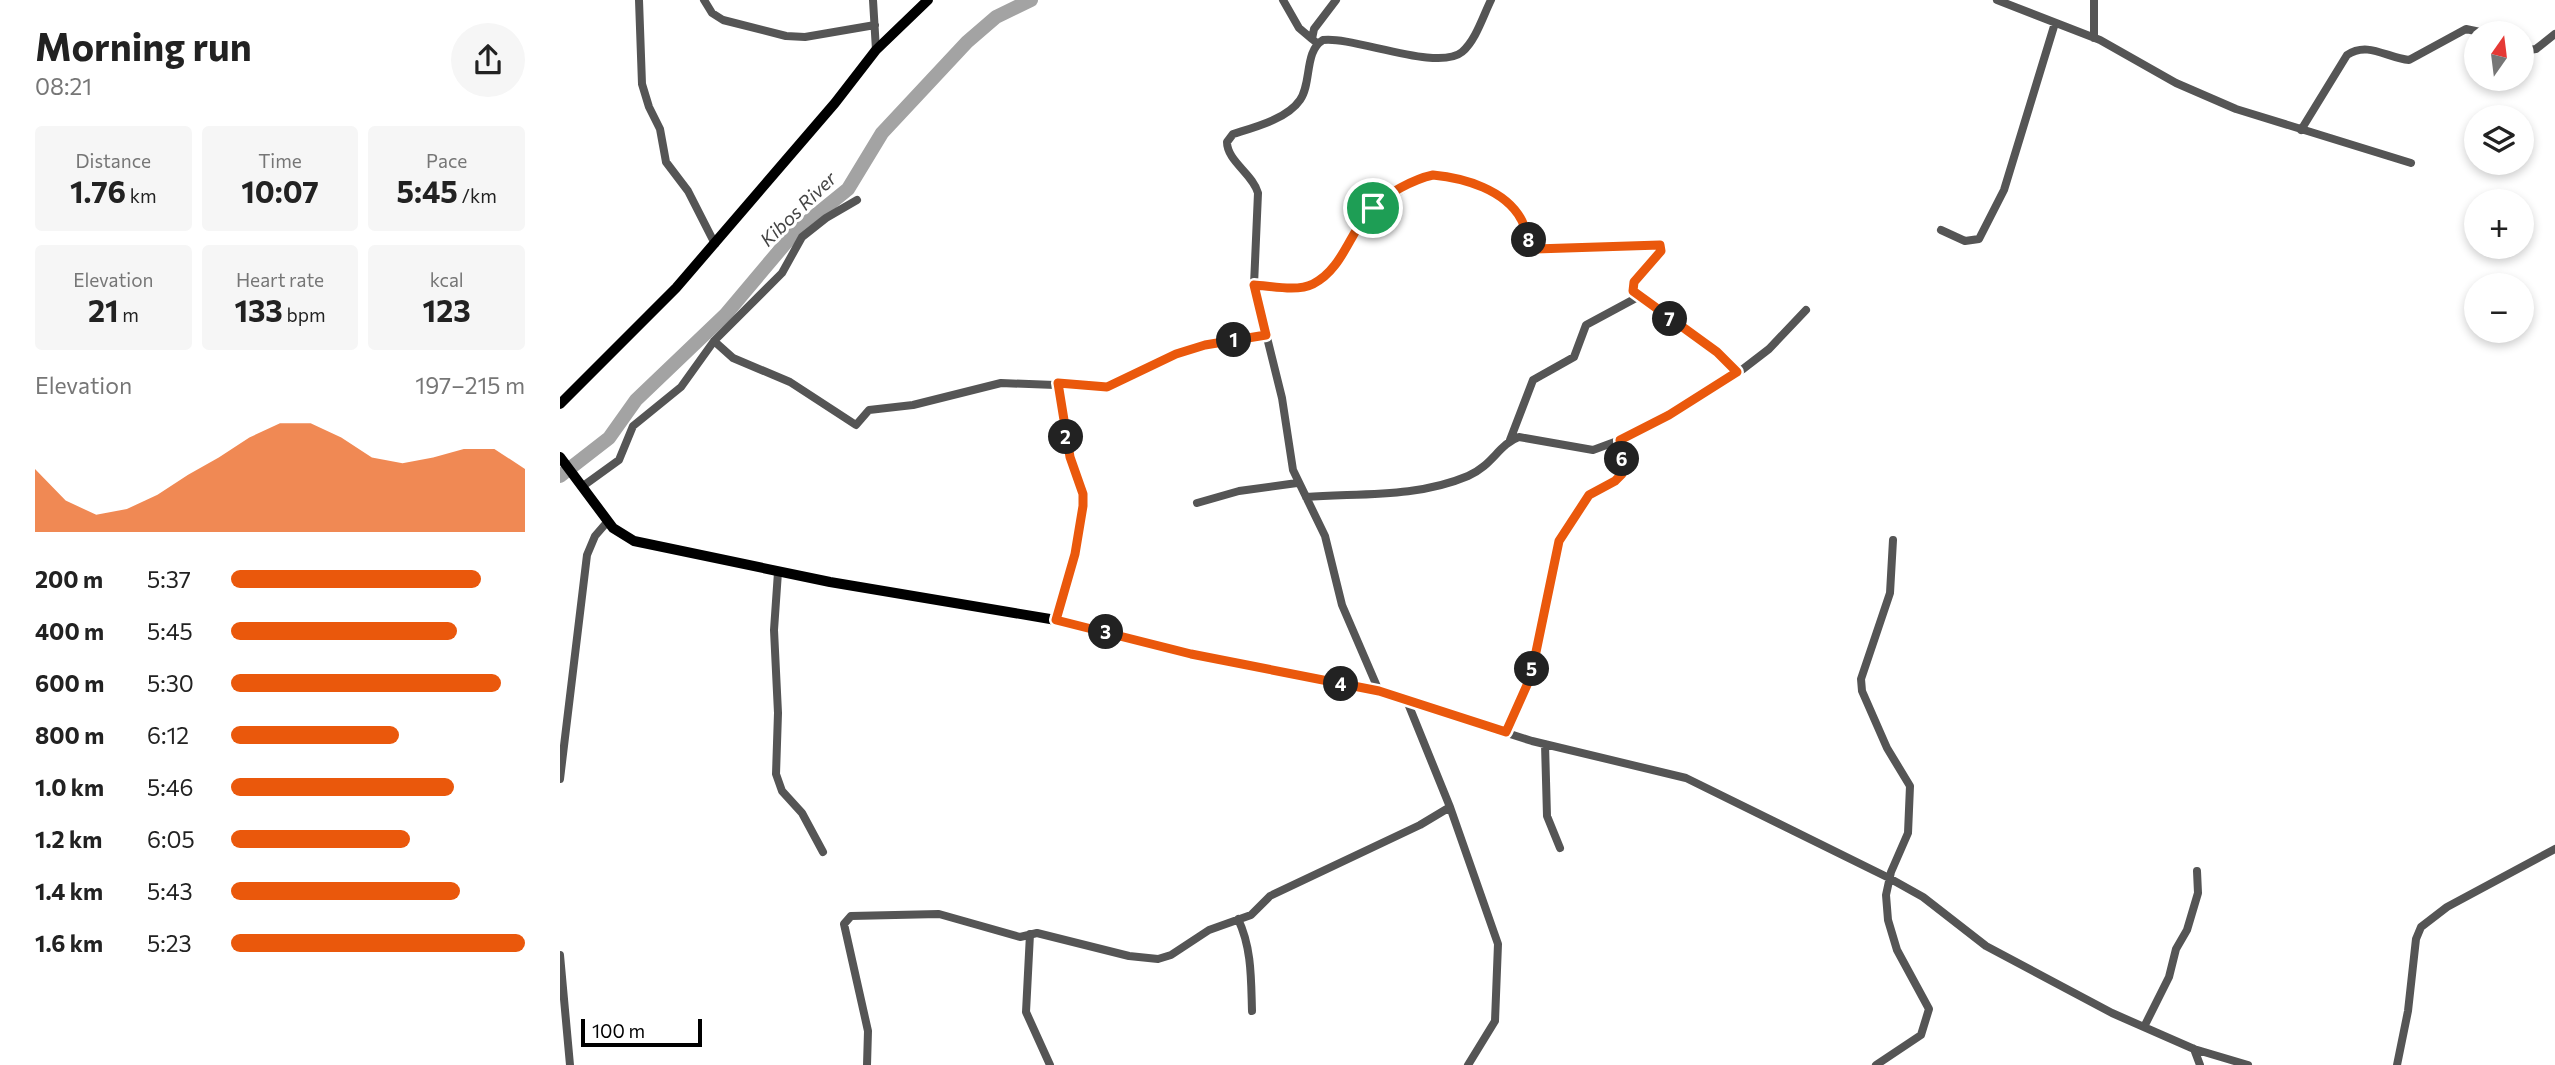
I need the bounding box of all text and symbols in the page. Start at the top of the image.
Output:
north arrow [2464,21,2534,91]
map controls [2464,21,2534,343]
text: Morning run [35,22,252,69]
button: share [451,23,525,97]
text: 08:21 [35,72,92,100]
button: layers [2464,105,2534,175]
text: Distance [76,149,151,172]
text: Time [258,149,302,172]
text: Pace [426,149,467,172]
water label: Kibos River [755,166,842,251]
text: 1.76 [70,172,126,209]
text: 10:07 [241,172,319,209]
text: 5:45 [397,172,458,209]
pin [1343,178,1403,238]
text: km [126,184,157,207]
text: /km [458,184,497,207]
icon: arrive [1354,189,1392,227]
button: + [2464,189,2534,259]
pin: 8 [1511,222,1546,258]
text: 8 [1523,228,1534,251]
text: Elevation [73,268,153,291]
text: Heart rate [236,268,324,291]
text: kcal [430,268,464,291]
button: − [2464,273,2534,343]
text: 21 [88,291,119,328]
text: 133 [234,291,283,328]
text: 123 [423,291,471,328]
pin: 7 [1652,302,1688,336]
text: m [119,303,139,326]
text: bpm [283,303,326,326]
text: 7 [1664,307,1675,330]
pin: 1 [1216,322,1252,358]
text: 1 [1229,328,1238,351]
text: Elevation [35,371,132,399]
text: 197–215 m [415,371,525,399]
pin: 2 [1049,420,1084,454]
text: 2 [1060,425,1071,448]
pin: 6 [1604,442,1640,476]
text: 6 [1616,447,1627,470]
text: 200 m [35,565,103,593]
text: 5:37 [147,565,191,593]
pin: 3 [1088,614,1124,650]
text: 400 m [35,617,104,645]
text: 5:45 [147,617,193,645]
text: 3 [1100,620,1111,643]
pin: 5 [1514,652,1550,686]
text: 5 [1526,657,1537,680]
pin: 4 [1324,666,1358,702]
text: 600 m [35,669,104,697]
text: 5:30 [147,669,194,697]
text: 4 [1335,672,1346,695]
text: 800 m [35,721,104,749]
text: 6:12 [147,721,189,749]
text: 1.0 km [35,773,104,801]
text: 5:46 [147,773,193,801]
text: 1.2 km [35,825,102,853]
text: 6:05 [147,825,195,853]
text: 1.4 km [35,877,103,905]
text: 5:43 [147,877,193,905]
text: 1.6 km [35,929,103,957]
text: 5:23 [147,929,192,957]
scale bar [581,1016,702,1048]
text: 100 m [592,1019,645,1042]

